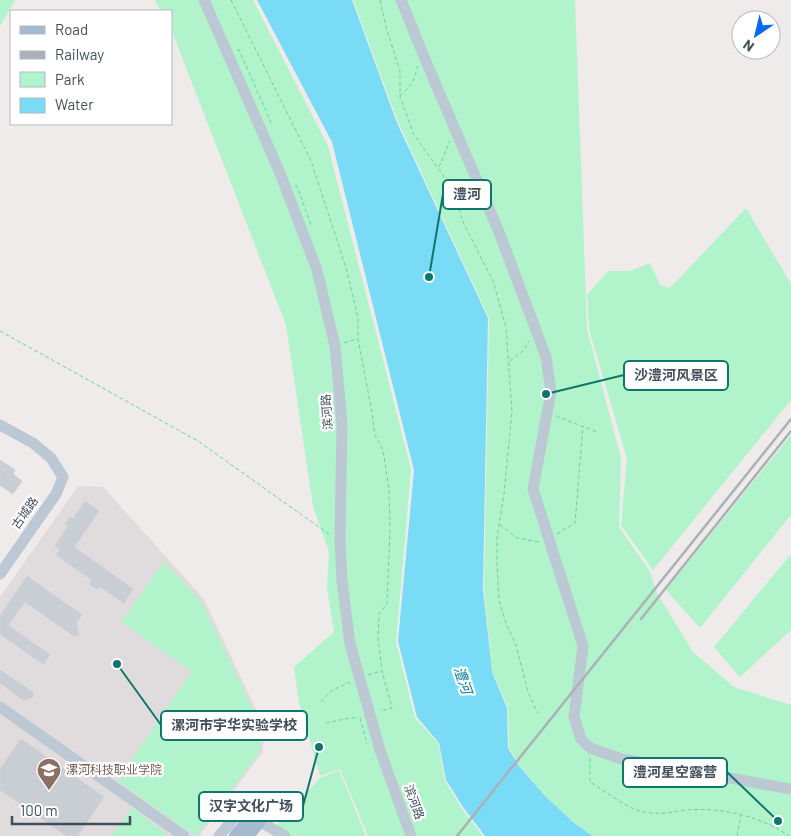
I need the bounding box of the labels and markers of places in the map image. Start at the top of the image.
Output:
callout: 澧河 [443,180,491,209]
callout: 沙澧河风景区 [624,361,728,390]
callout: 漯河市宇华实验学校 [161,711,307,740]
school or university icon: 漯河科技职业学院 [36,757,62,791]
callout: 澧河星空露营 [623,758,727,787]
place label: 漯河科技职业学院 [66,762,162,776]
callout: 汉字文化广场 [199,792,303,821]

